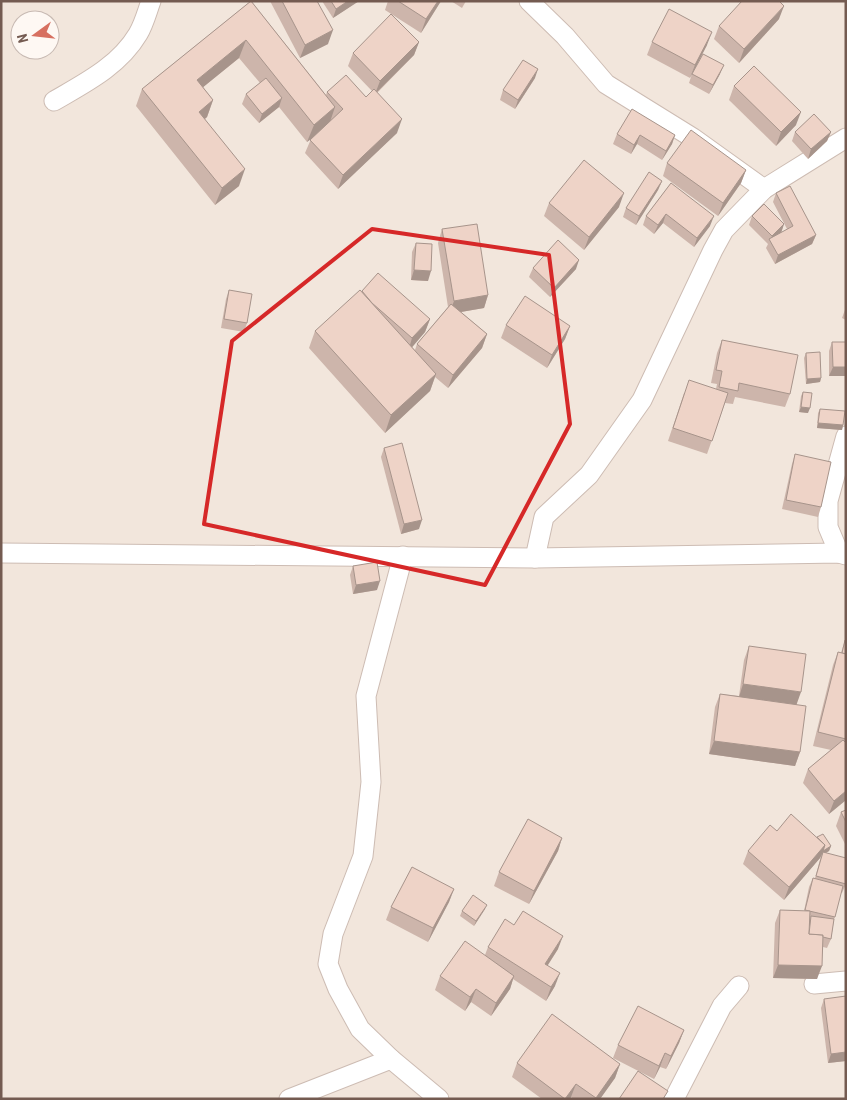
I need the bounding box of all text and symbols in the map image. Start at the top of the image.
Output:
north arrow [10,10,60,60]
text: N [14,32,31,45]

